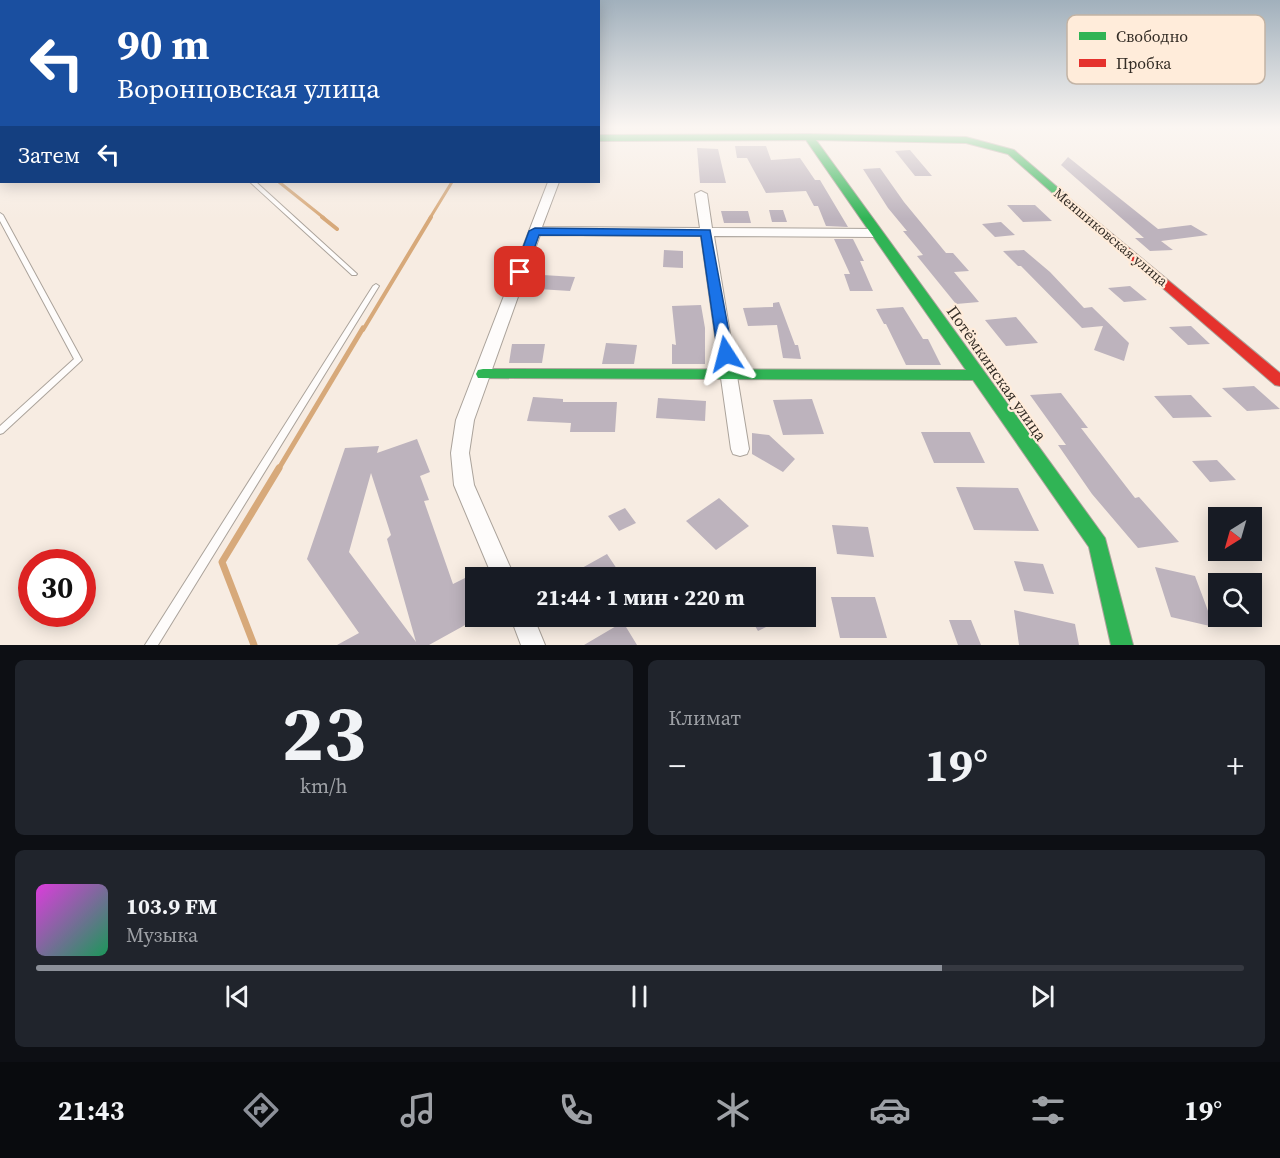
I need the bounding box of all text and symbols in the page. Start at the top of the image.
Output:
text: 90 m [117,15,210,73]
legend [1067,15,1265,84]
icon: left [18,24,96,102]
text: Свободно [1116,25,1188,47]
text: Пробка [1116,52,1172,74]
text: Воронцовская улица [117,70,380,107]
icon: left [92,138,125,171]
text: Затем [18,140,80,170]
street label: Меншиковская улица [1050,183,1173,291]
pin [494,246,545,297]
icon: arrive [503,255,536,288]
street label: Потёмкинская улица [942,301,1052,446]
position arrow [694,322,758,386]
north arrow [1208,507,1262,561]
map controls [1208,507,1262,627]
speed limit sign: 30 [18,549,96,627]
button: search [1208,573,1262,627]
text: 21:44 · 1 мин · 220 m [536,582,745,612]
text: 23 [281,679,366,786]
text: Климат [669,704,741,732]
text: 19° [924,734,988,796]
text: − [669,743,686,788]
text: + [1226,743,1244,788]
text: km/h [300,772,348,800]
text: 103.9 FM [126,891,217,921]
text: Музыка [126,921,198,949]
icon: previous [221,980,254,1013]
icon: pause [623,980,656,1013]
icon: next [1026,980,1059,1013]
icon: directions [240,1089,282,1131]
icon: music [397,1089,439,1131]
icon: phone [555,1089,597,1131]
icon: climate [712,1089,754,1131]
icon: car [869,1089,911,1131]
icon: filters [1027,1089,1069,1131]
text: 21:43 [58,1092,124,1129]
text: 19° [1184,1092,1222,1129]

